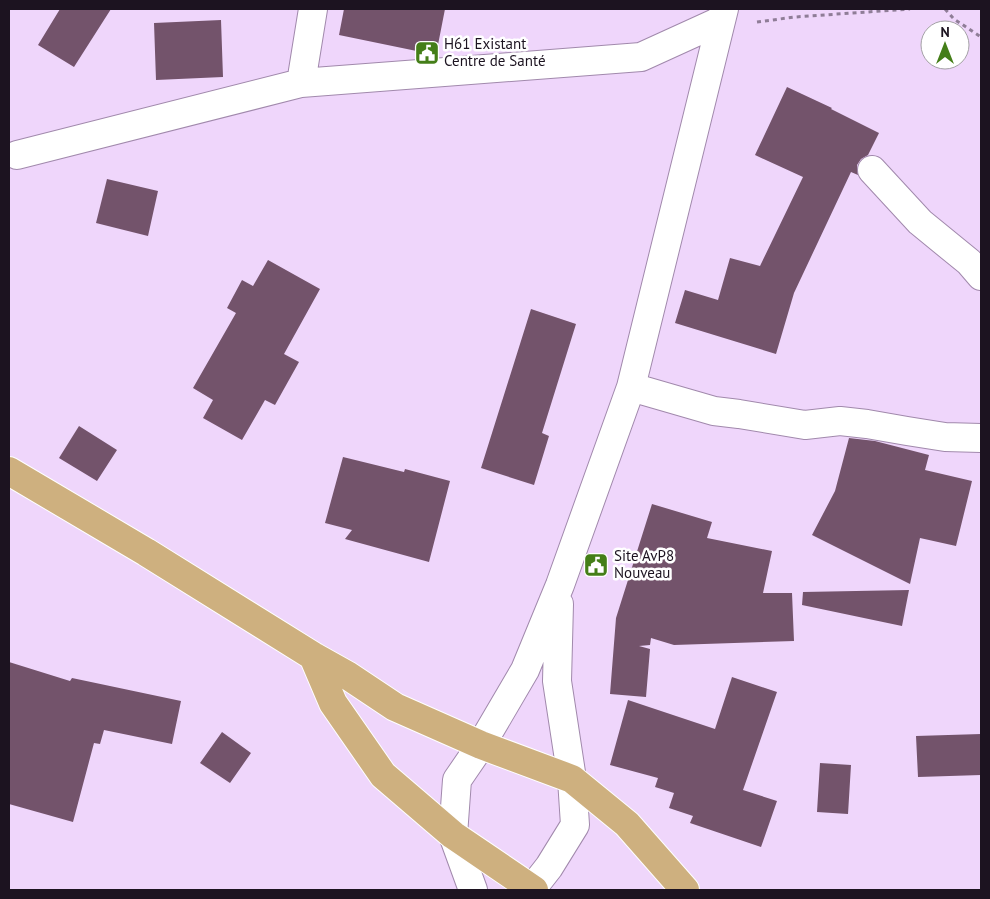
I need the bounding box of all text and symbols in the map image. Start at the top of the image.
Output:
north arrow [920,20,970,70]
text: N [940,23,950,41]
place label: H61 Existant Centre de Santé [444,34,546,70]
public building icon: H61 Existant Centre de Santé [414,40,440,66]
place label: Site AvP8 Nouveau [614,546,674,582]
public building icon: Site AvP8 Nouveau [583,552,609,578]

